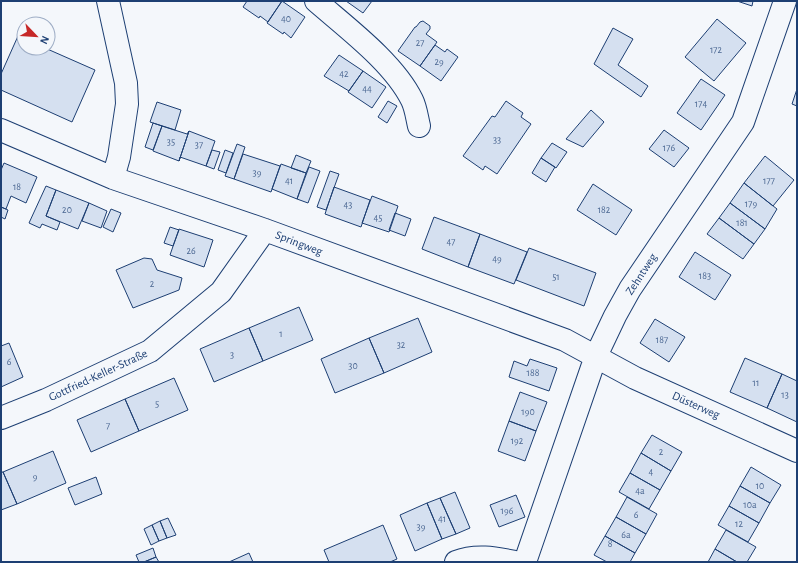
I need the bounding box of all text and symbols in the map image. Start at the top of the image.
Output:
house number: 40 [281,14,291,24]
north arrow [16,16,56,56]
text: N [38,34,51,46]
house number: 27 [416,38,424,48]
house number: 172 [710,45,723,55]
house number: 29 [434,57,444,67]
house number: 42 [339,69,349,79]
house number: 44 [362,84,372,94]
house number: 174 [695,99,707,109]
house number: 33 [493,135,501,145]
house number: 35 [167,137,175,147]
house number: 37 [195,140,203,150]
house number: 176 [663,143,675,153]
house number: 39 [253,168,262,178]
house number: 41 [285,176,293,186]
house number: 177 [763,176,775,186]
house number: 18 [13,182,21,192]
house number: 179 [745,199,757,209]
house number: 43 [344,200,352,210]
house number: 20 [62,205,72,215]
house number: 182 [598,205,611,215]
house number: 45 [374,213,383,223]
house number: 181 [736,218,748,228]
street label: Springweg [274,229,324,258]
house number: 47 [447,237,455,247]
house number: 26 [186,246,196,256]
street label: Zehntweg [623,251,659,297]
house number: 49 [492,254,502,264]
house number: 183 [699,271,711,281]
house number: 51 [552,272,560,282]
house number: 2 [150,279,155,289]
house number: 1 [279,329,283,339]
house number: 187 [656,335,668,345]
house number: 32 [397,340,406,350]
street label: Gottfried-Keller-Straße [47,347,149,403]
house number: 3 [230,350,234,360]
house number: 6 [7,357,12,367]
house number: 30 [348,361,358,371]
house number: 188 [527,368,540,378]
house number: 11 [753,378,759,388]
street label: Düsterweg [670,389,722,421]
house number: 13 [781,390,789,400]
house number: 5 [155,399,159,409]
house number: 190 [521,407,535,417]
house number: 7 [106,421,110,431]
house number: 192 [511,436,524,446]
house number: 2 [659,447,664,457]
house number: 4 [649,467,654,477]
house number: 9 [33,472,38,482]
house number: 10 [756,481,764,491]
house number: 4a [635,486,645,496]
house number: 10a [743,500,757,510]
house number: 196 [501,506,514,516]
house number: 6 [634,510,639,520]
house number: 41 [438,514,446,524]
house number: 12 [735,519,743,529]
house number: 39 [417,522,426,532]
house number: 6a [621,530,631,540]
house number: 8 [608,539,613,549]

